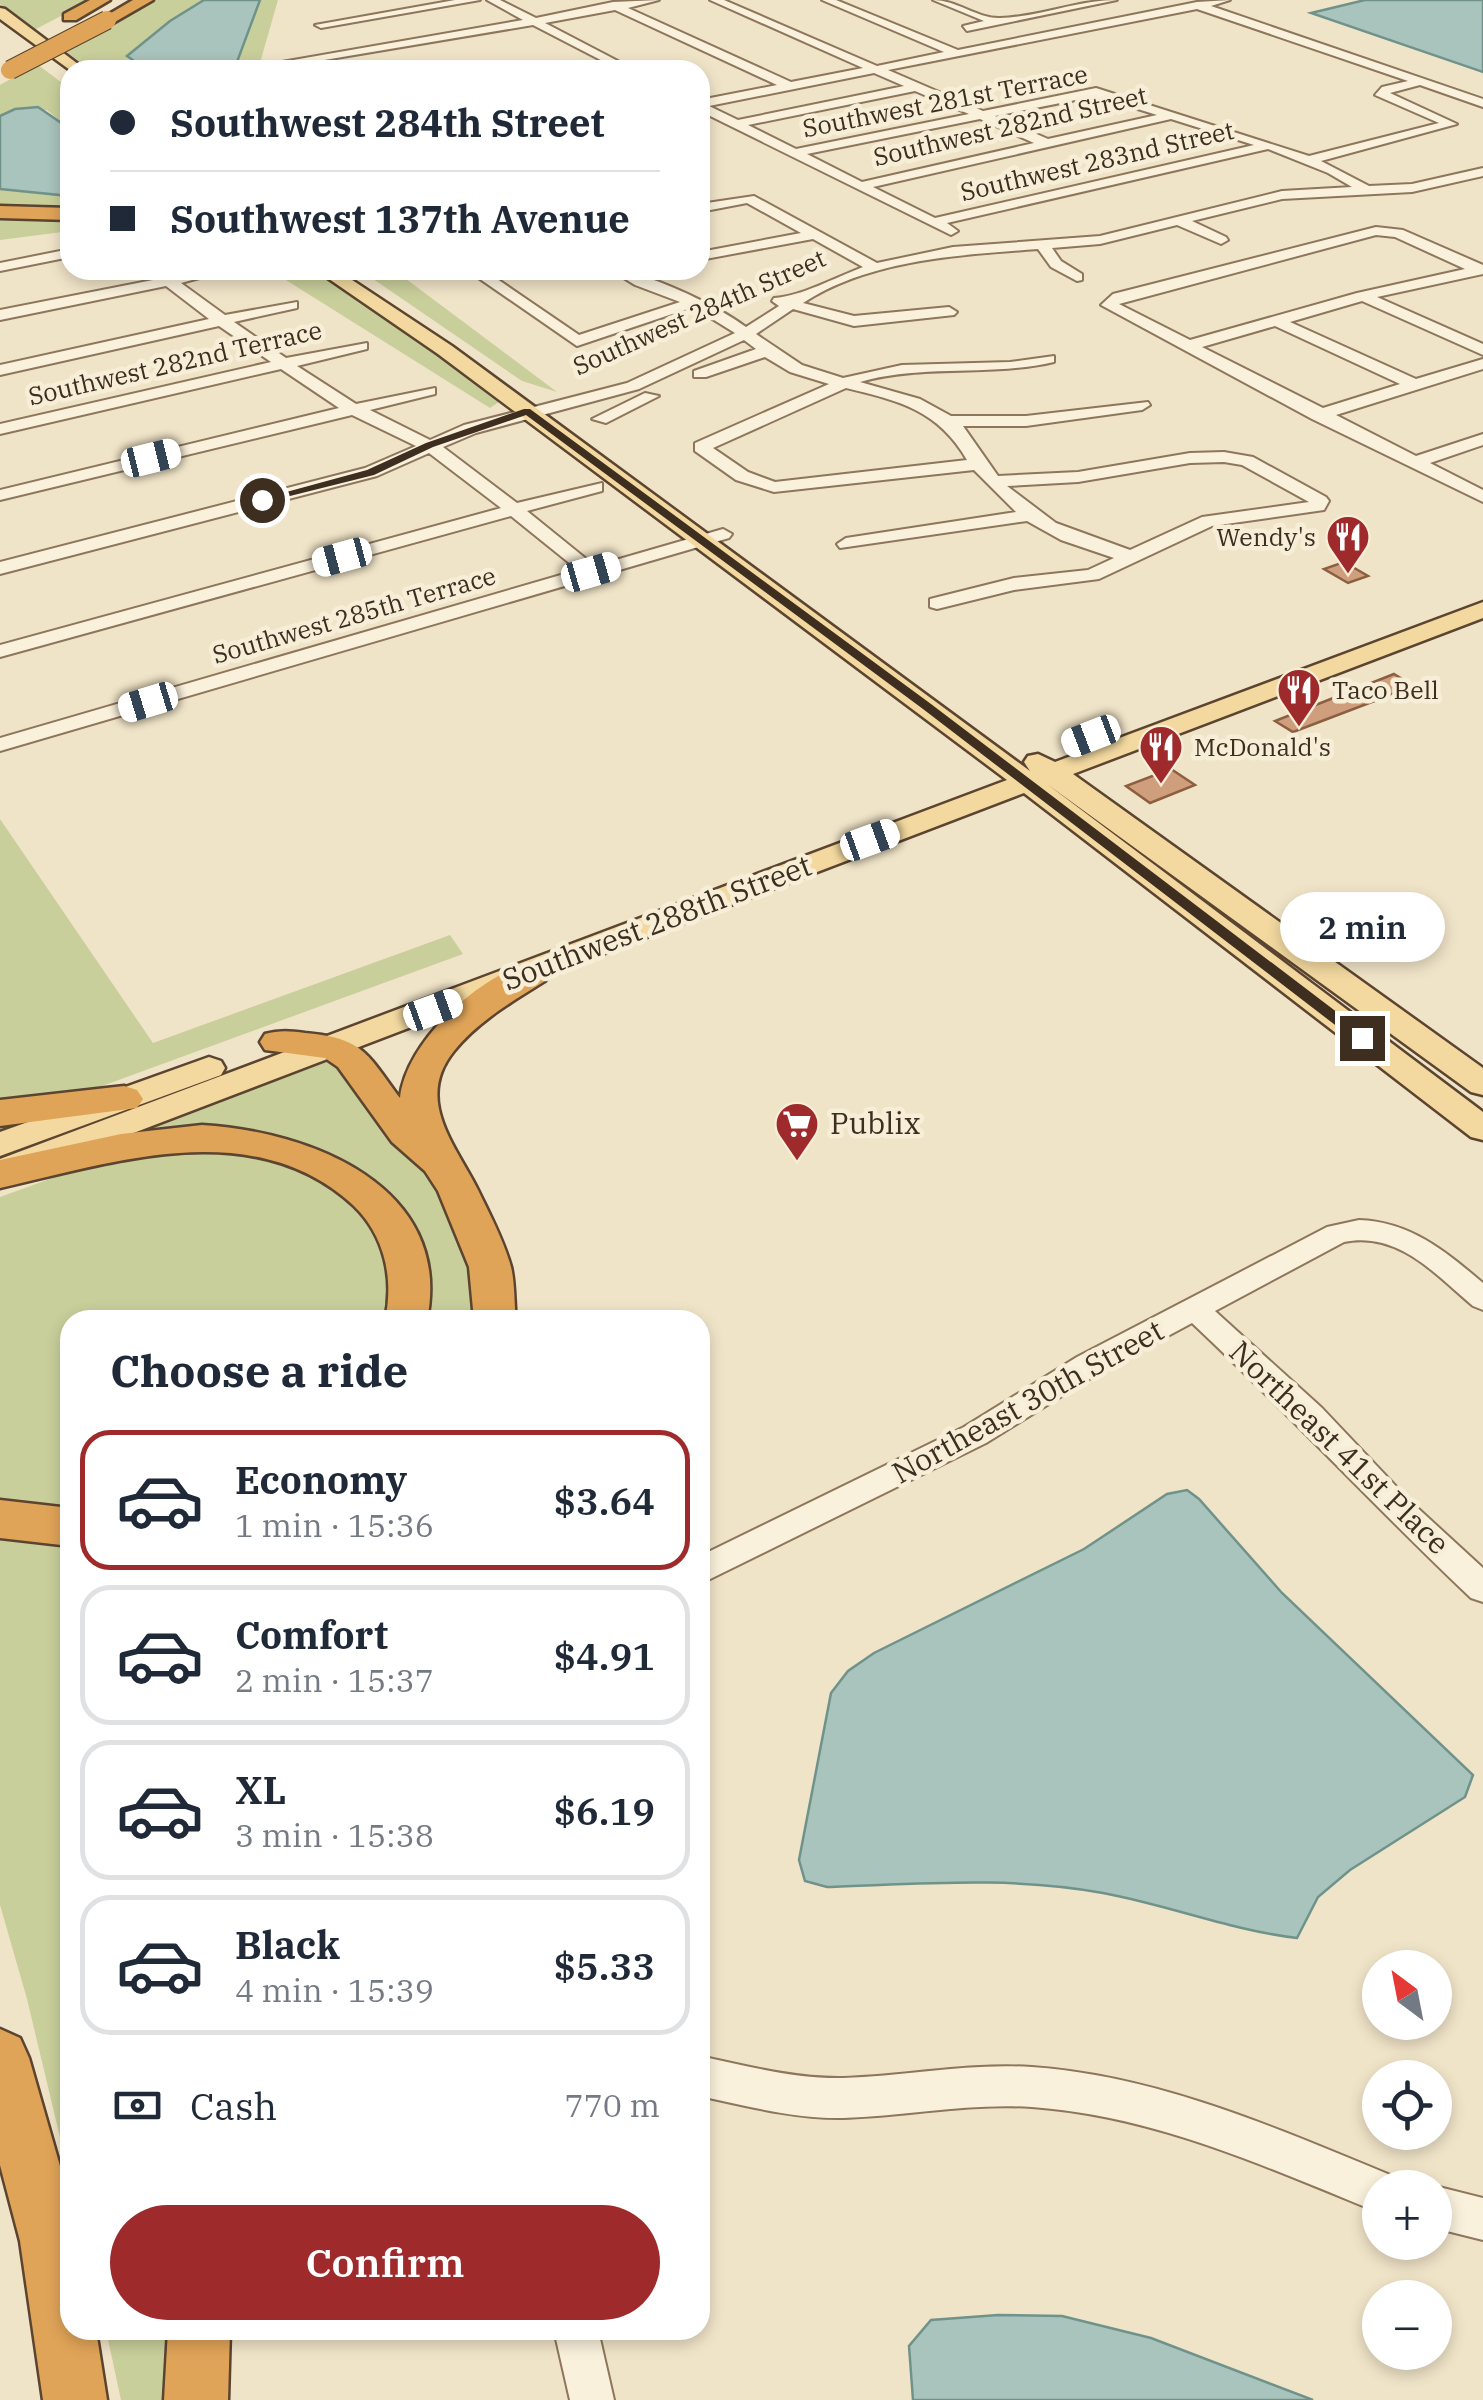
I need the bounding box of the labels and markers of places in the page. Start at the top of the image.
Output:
restaurant icon: Wendy's [1325,514,1371,575]
place label: Wendy's [1216,520,1316,553]
restaurant icon: Taco Bell [1276,667,1322,728]
place label: Taco Bell [1332,673,1439,706]
restaurant icon: McDonald's [1138,724,1184,785]
place label: McDonald's [1194,730,1331,763]
supermarket icon: Publix [774,1101,820,1162]
place label: Publix [830,1103,921,1142]

